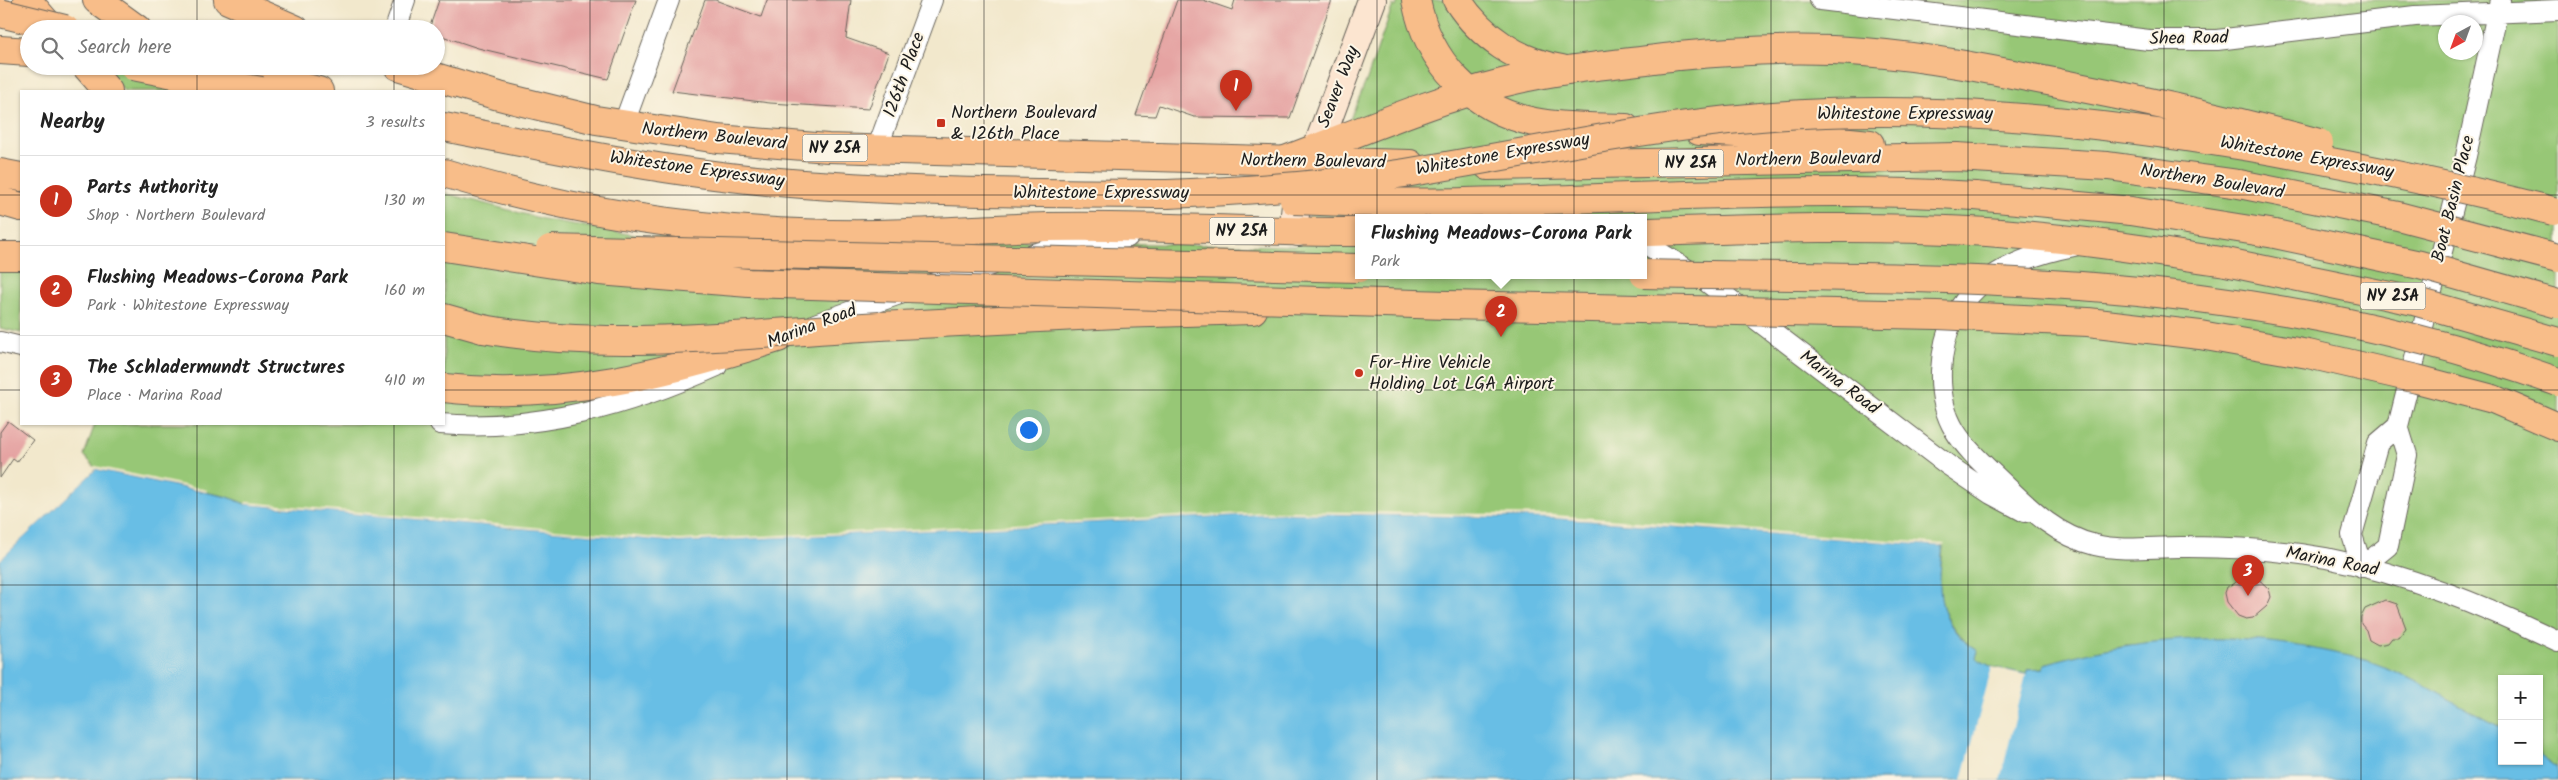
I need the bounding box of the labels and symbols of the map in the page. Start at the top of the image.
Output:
north arrow [2438,15,2483,60]
street label: Shea Road [2149,24,2230,54]
street label: 126th Place [876,28,934,122]
street label: Seaver Way [1310,41,1368,132]
pin: 1 [1220,70,1252,111]
place label: Northern Boulevard & 126th Place [951,99,1098,149]
street label: Whitestone Expressway [1817,100,1994,129]
street label: Northern Boulevard [640,115,789,159]
marker: Northern Boulevard & 126th Place [935,117,947,129]
street label: Whitestone Expressway [1414,125,1593,185]
street label: Whitestone Expressway [2218,128,2397,188]
street label: Boat Basin Place [2424,133,2484,265]
road number: NY 25A [802,134,868,162]
street label: Whitestone Expressway [608,143,787,197]
street label: Northern Boulevard [1735,144,1882,176]
street label: Northern Boulevard [1240,146,1387,178]
road number: NY 25A [1658,150,1724,177]
street label: Northern Boulevard [2138,156,2287,208]
street label: Whitestone Expressway [1013,179,1190,208]
road number: NY 25A [1210,218,1274,245]
road number: NY 25A [2360,282,2426,310]
street label: Marina Road [763,296,862,357]
pin: 2 [1485,296,1517,337]
street label: Marina Road [1793,343,1886,424]
place label: For-Hire Vehicle Holding Lot LGA Airport [1369,349,1555,399]
marker: For-Hire Vehicle Holding Lot LGA Airport [1353,367,1365,379]
your location [1016,417,1042,443]
street label: Marina Road [2283,539,2382,585]
pin: 3 [2232,555,2264,596]

